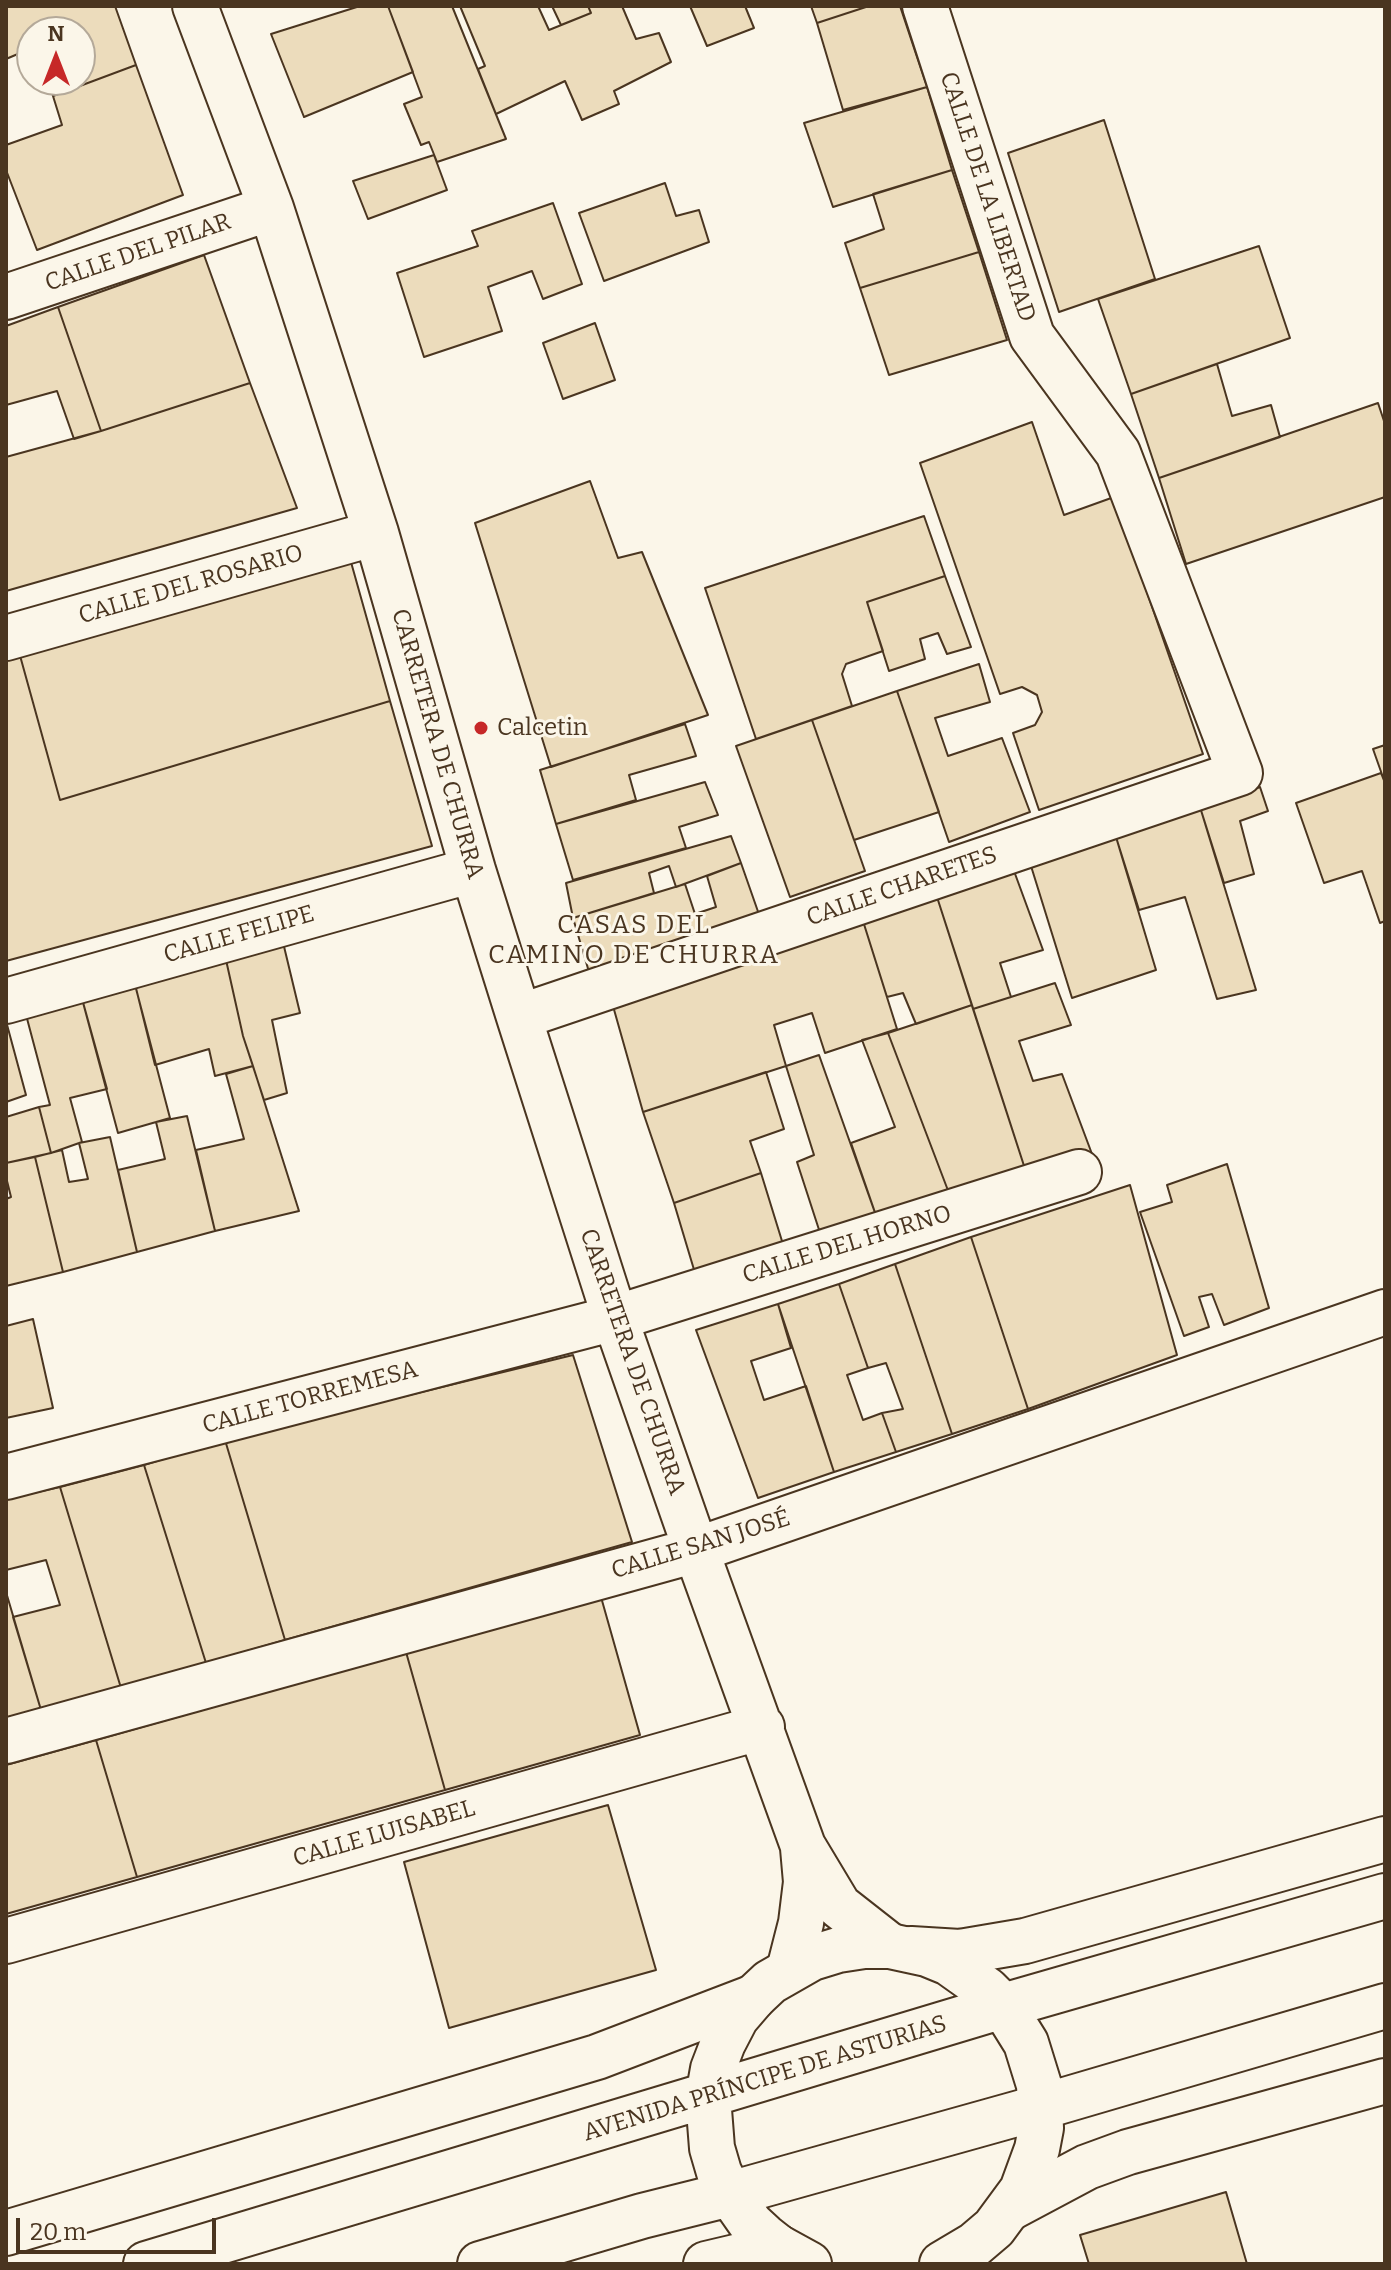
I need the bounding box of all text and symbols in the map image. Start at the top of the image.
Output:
north arrow [16,16,96,96]
text: N [48,20,64,47]
street label: CALLE DE LA LIBERTAD [933,68,1041,326]
street label: CALLE DEL PILAR [41,208,235,298]
street label: CALLE DEL ROSARIO [75,539,307,631]
street label: CARRETERA DE CHURRA [385,606,489,882]
place label: Calcetin [497,714,588,742]
marker: Calcetin [472,719,490,737]
street label: CALLE CHARETES [803,841,1001,933]
street label: CALLE FELIPE [160,900,318,970]
district label: CASAS DEL CAMINO DE CHURRA [488,910,780,972]
street label: CALLE DEL HORNO [739,1200,955,1290]
street label: CARRETERA DE CHURRA [573,1225,691,1499]
street label: CALLE TORREMESA [199,1355,421,1441]
street label: CALLE SAN JOSÉ [608,1504,794,1586]
street label: CALLE LUISABEL [290,1794,478,1874]
street label: AVENIDA PRÍNCIPE DE ASTURIAS [580,2010,950,2148]
scale bar [20,2202,220,2252]
text: 20 m [30,2218,86,2246]

